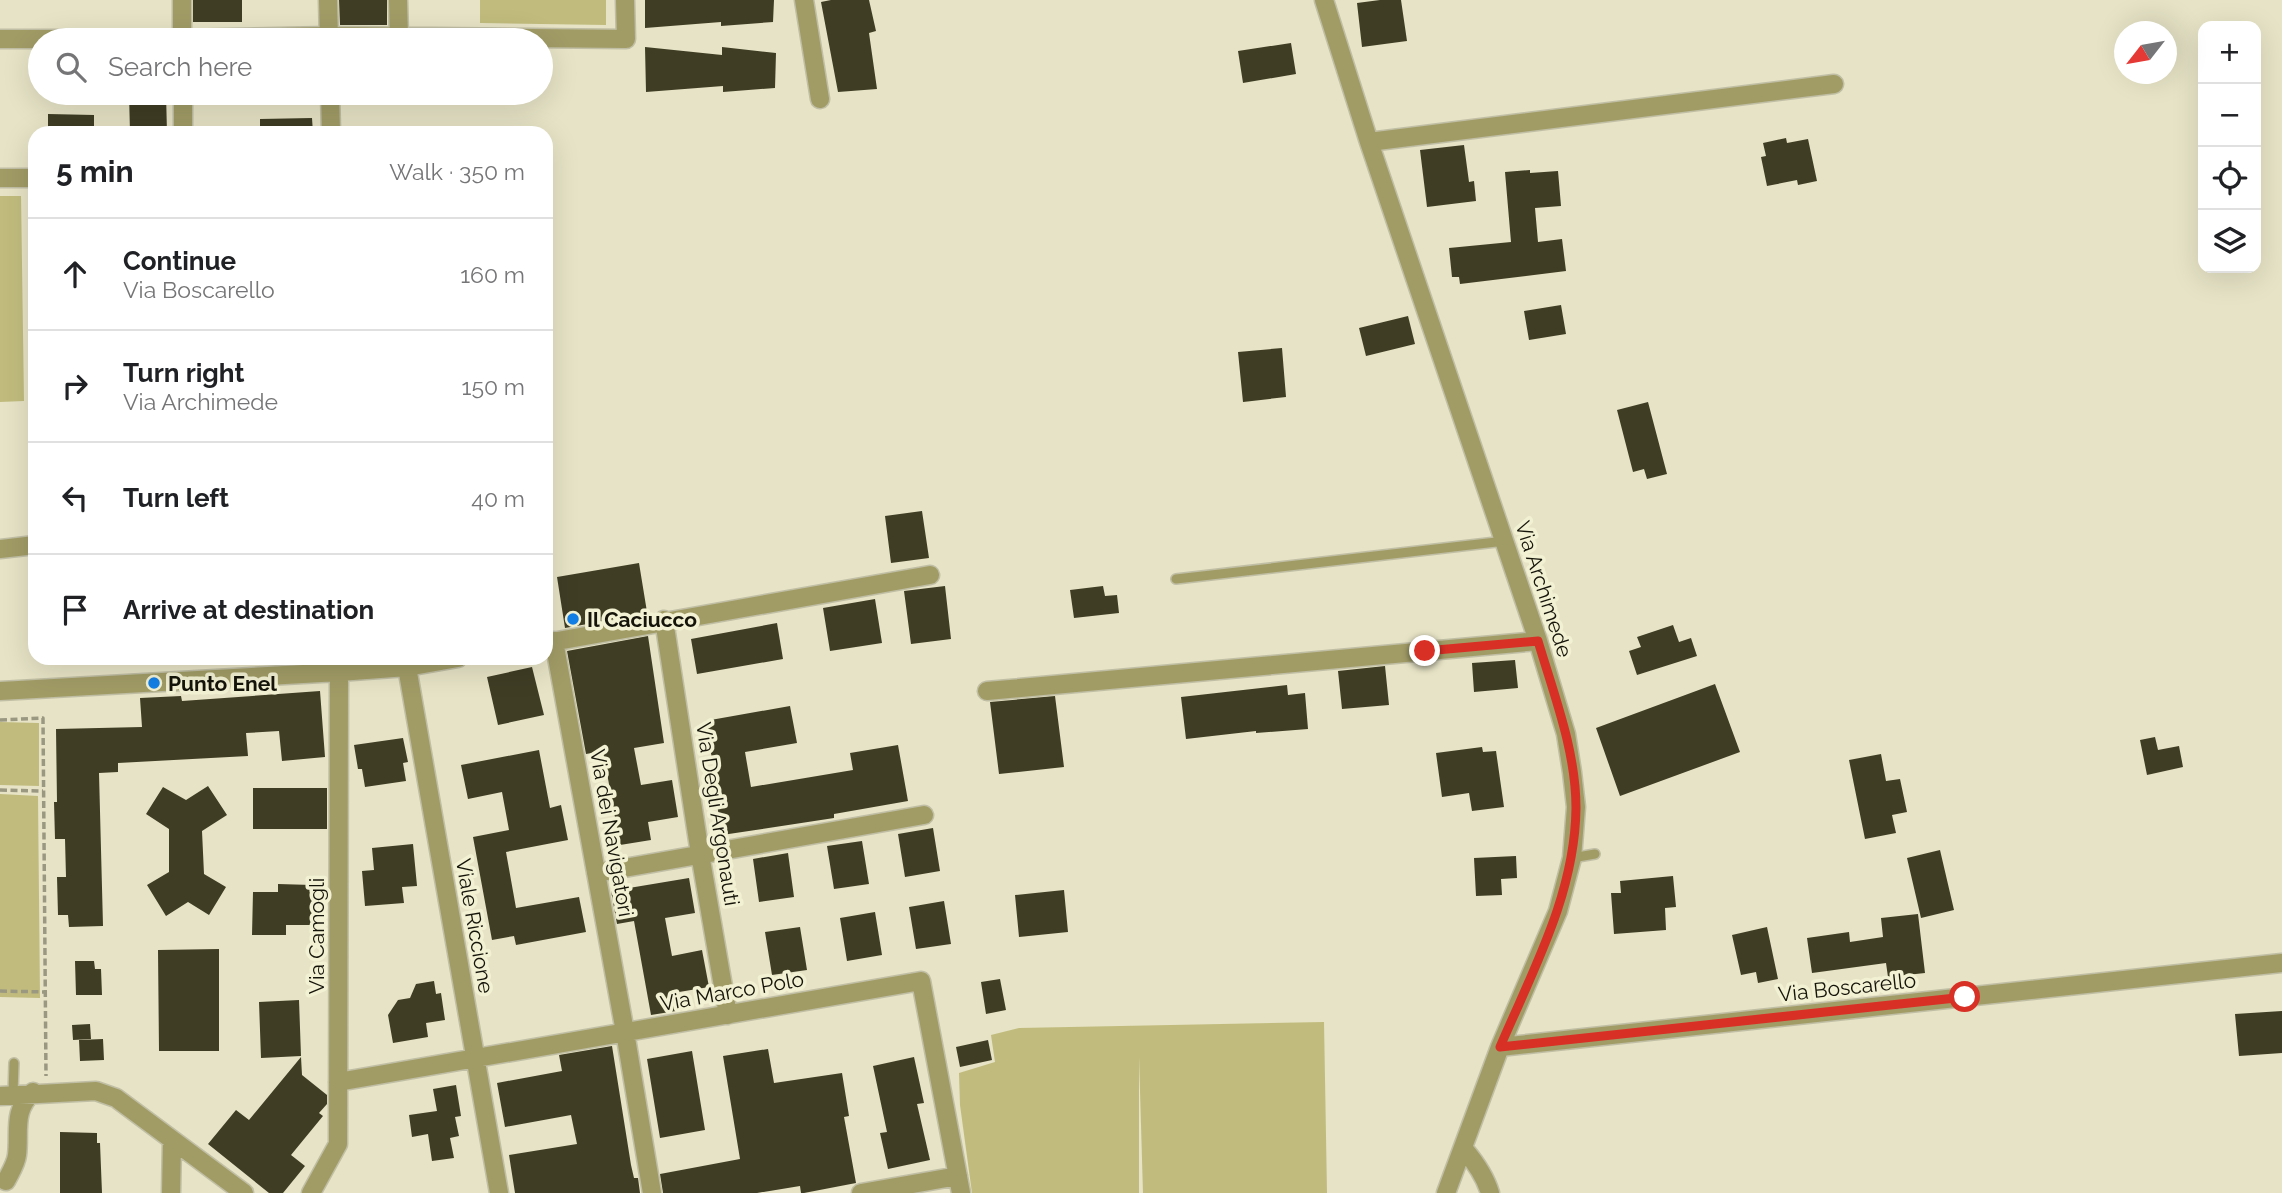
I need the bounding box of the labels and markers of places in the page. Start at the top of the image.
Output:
place label: Il Caciucco [587,607,697,632]
marker: Il Caciucco [565,611,581,627]
place label: Punto Enel [168,671,277,696]
marker: Punto Enel [146,675,162,691]

